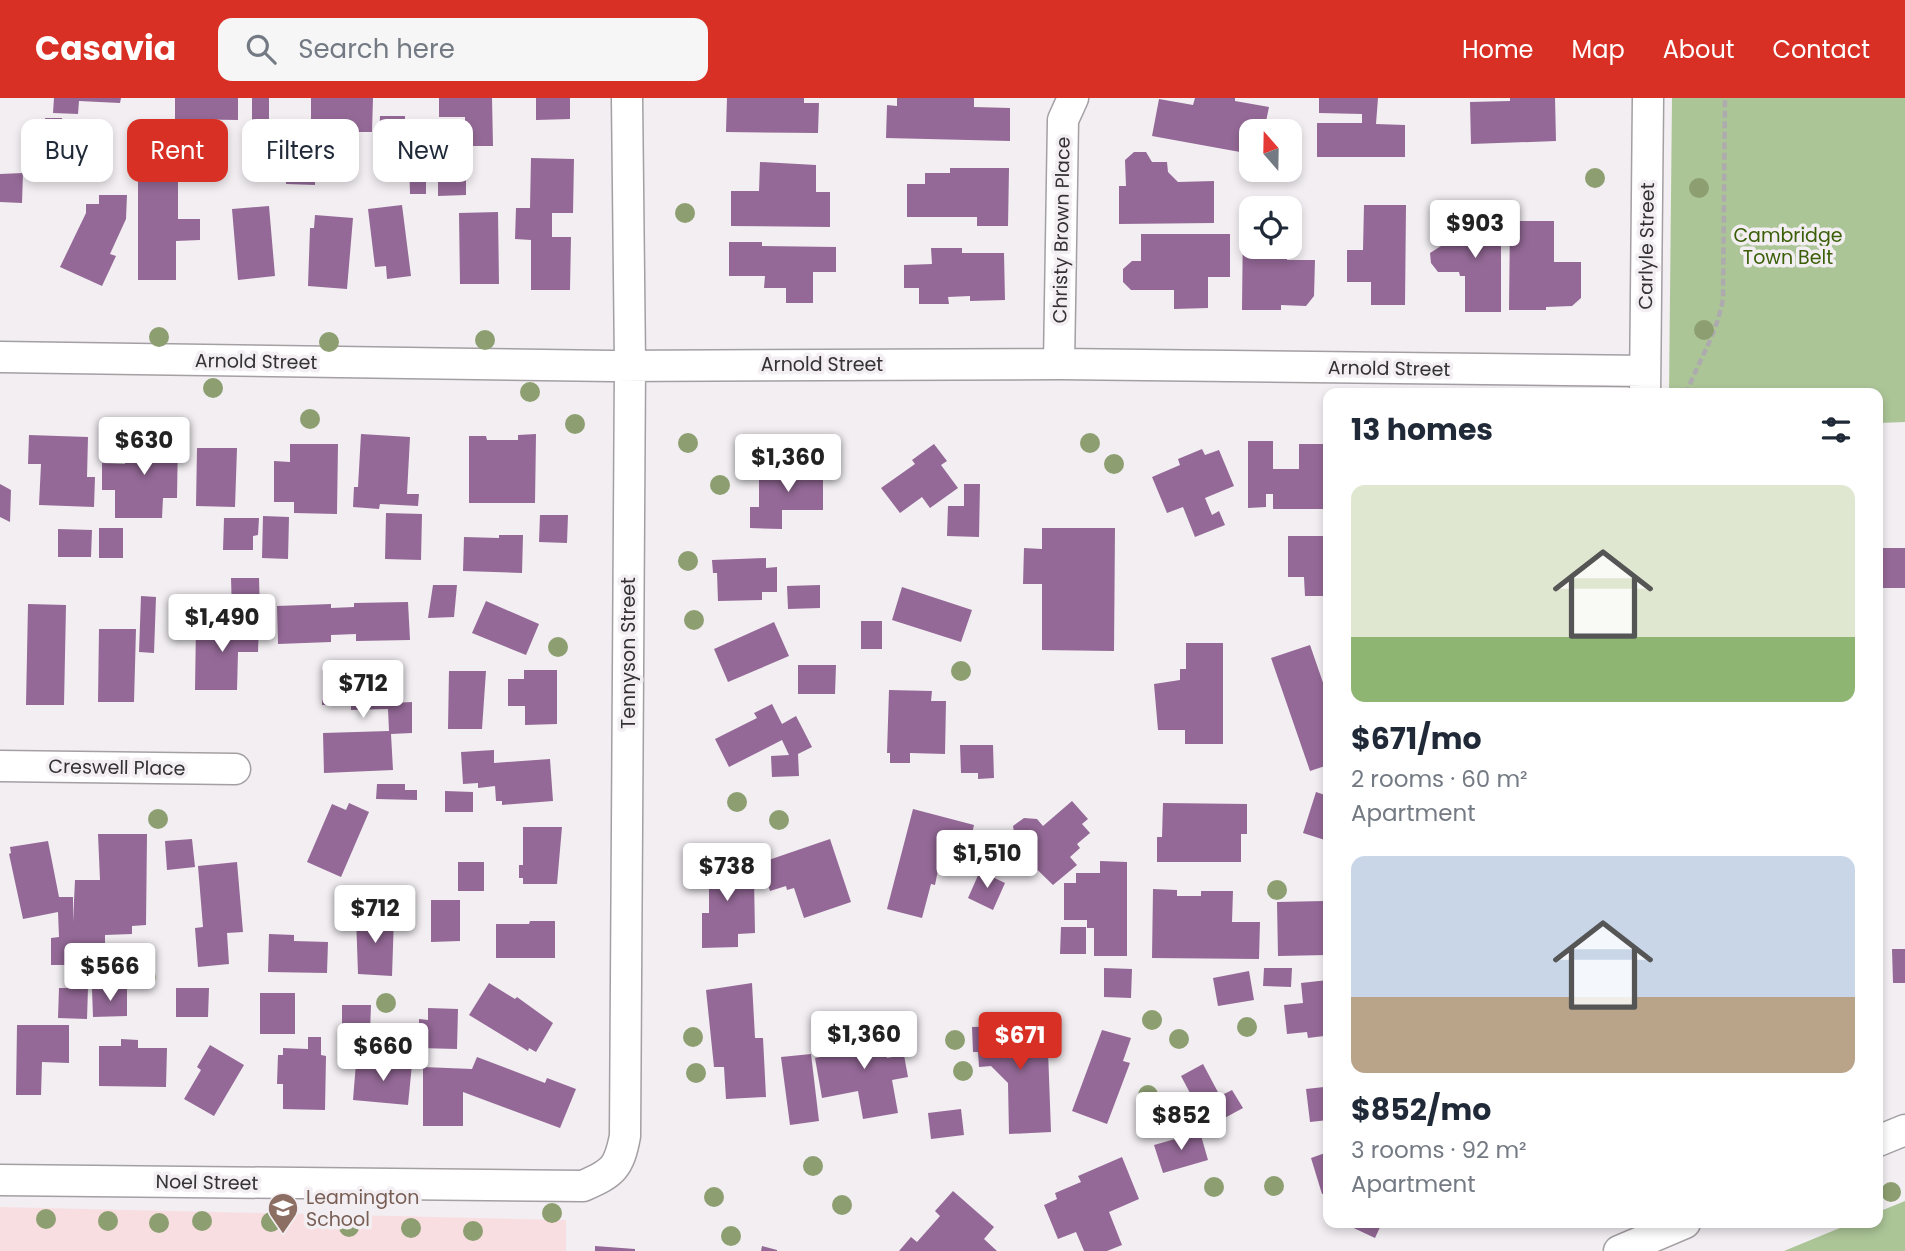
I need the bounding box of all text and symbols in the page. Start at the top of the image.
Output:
search box [218,18,708,81]
text: Casavia [35,25,176,72]
icon: search [242,30,280,68]
text: Search here [298,31,455,67]
text: Home [1462,33,1534,66]
text: Map [1572,33,1625,66]
text: About [1663,33,1734,66]
text: Contact [1772,33,1870,66]
chip: Buy [21,119,113,182]
chip: Rent [127,119,228,182]
chip: Filters [242,119,359,182]
chip: New [373,119,473,182]
north arrow [1239,119,1302,182]
map controls [1239,119,1302,259]
street label: Christy Brown Place [1046,136,1077,324]
street label: Carlyle Street [1632,182,1661,310]
button: locate [1239,196,1302,259]
pin: $903 [1434,200,1516,260]
text: $903 [1446,207,1504,239]
park label: Cambridge Town Belt [1733,222,1843,271]
street label: Arnold Street [195,347,318,376]
street label: Arnold Street [761,351,883,378]
street label: Arnold Street [1328,354,1451,383]
text: 13 homes [1351,408,1493,451]
icon: filters [1817,411,1855,449]
pin: $630 [103,418,185,477]
text: $630 [115,424,173,456]
pin: $1,360 [731,434,845,494]
text: $1,360 [751,441,825,473]
icon: home [1540,531,1666,657]
street label: Tennyson Street [615,577,642,729]
pin: $1,490 [165,594,279,654]
text: $1,490 [184,601,260,633]
pin: $712 [322,660,404,720]
text: $712 [338,667,388,699]
text: $671/mo [1351,717,1482,760]
street label: Creswell Place [48,753,186,782]
text: 2 rooms · 60 m² [1351,763,1528,795]
text: Apartment [1351,797,1476,829]
pin: $1,510 [930,830,1044,890]
text: $1,510 [953,837,1021,869]
pin: $738 [686,844,768,903]
text: $738 [699,850,755,882]
pin: $712 [334,886,416,945]
text: $712 [350,892,400,924]
icon: home [1540,902,1666,1028]
pin: $566 [69,944,151,1003]
text: $566 [80,950,140,982]
pin: $1,360 [807,1012,921,1071]
pin: $671 [979,1012,1061,1072]
text: $1,360 [827,1018,901,1050]
text: $671 [995,1019,1045,1051]
pin: $660 [342,1024,424,1083]
text: $660 [353,1030,413,1062]
text: $852/mo [1351,1088,1491,1131]
pin: $852 [1140,1093,1222,1152]
text: $852 [1152,1099,1210,1131]
text: 3 rooms · 92 m² [1351,1134,1527,1166]
street label: Noel Street [155,1168,259,1197]
text: Apartment [1351,1168,1476,1200]
place label: Leamington School [306,1184,419,1233]
school or university icon: Leamington School [266,1191,300,1235]

